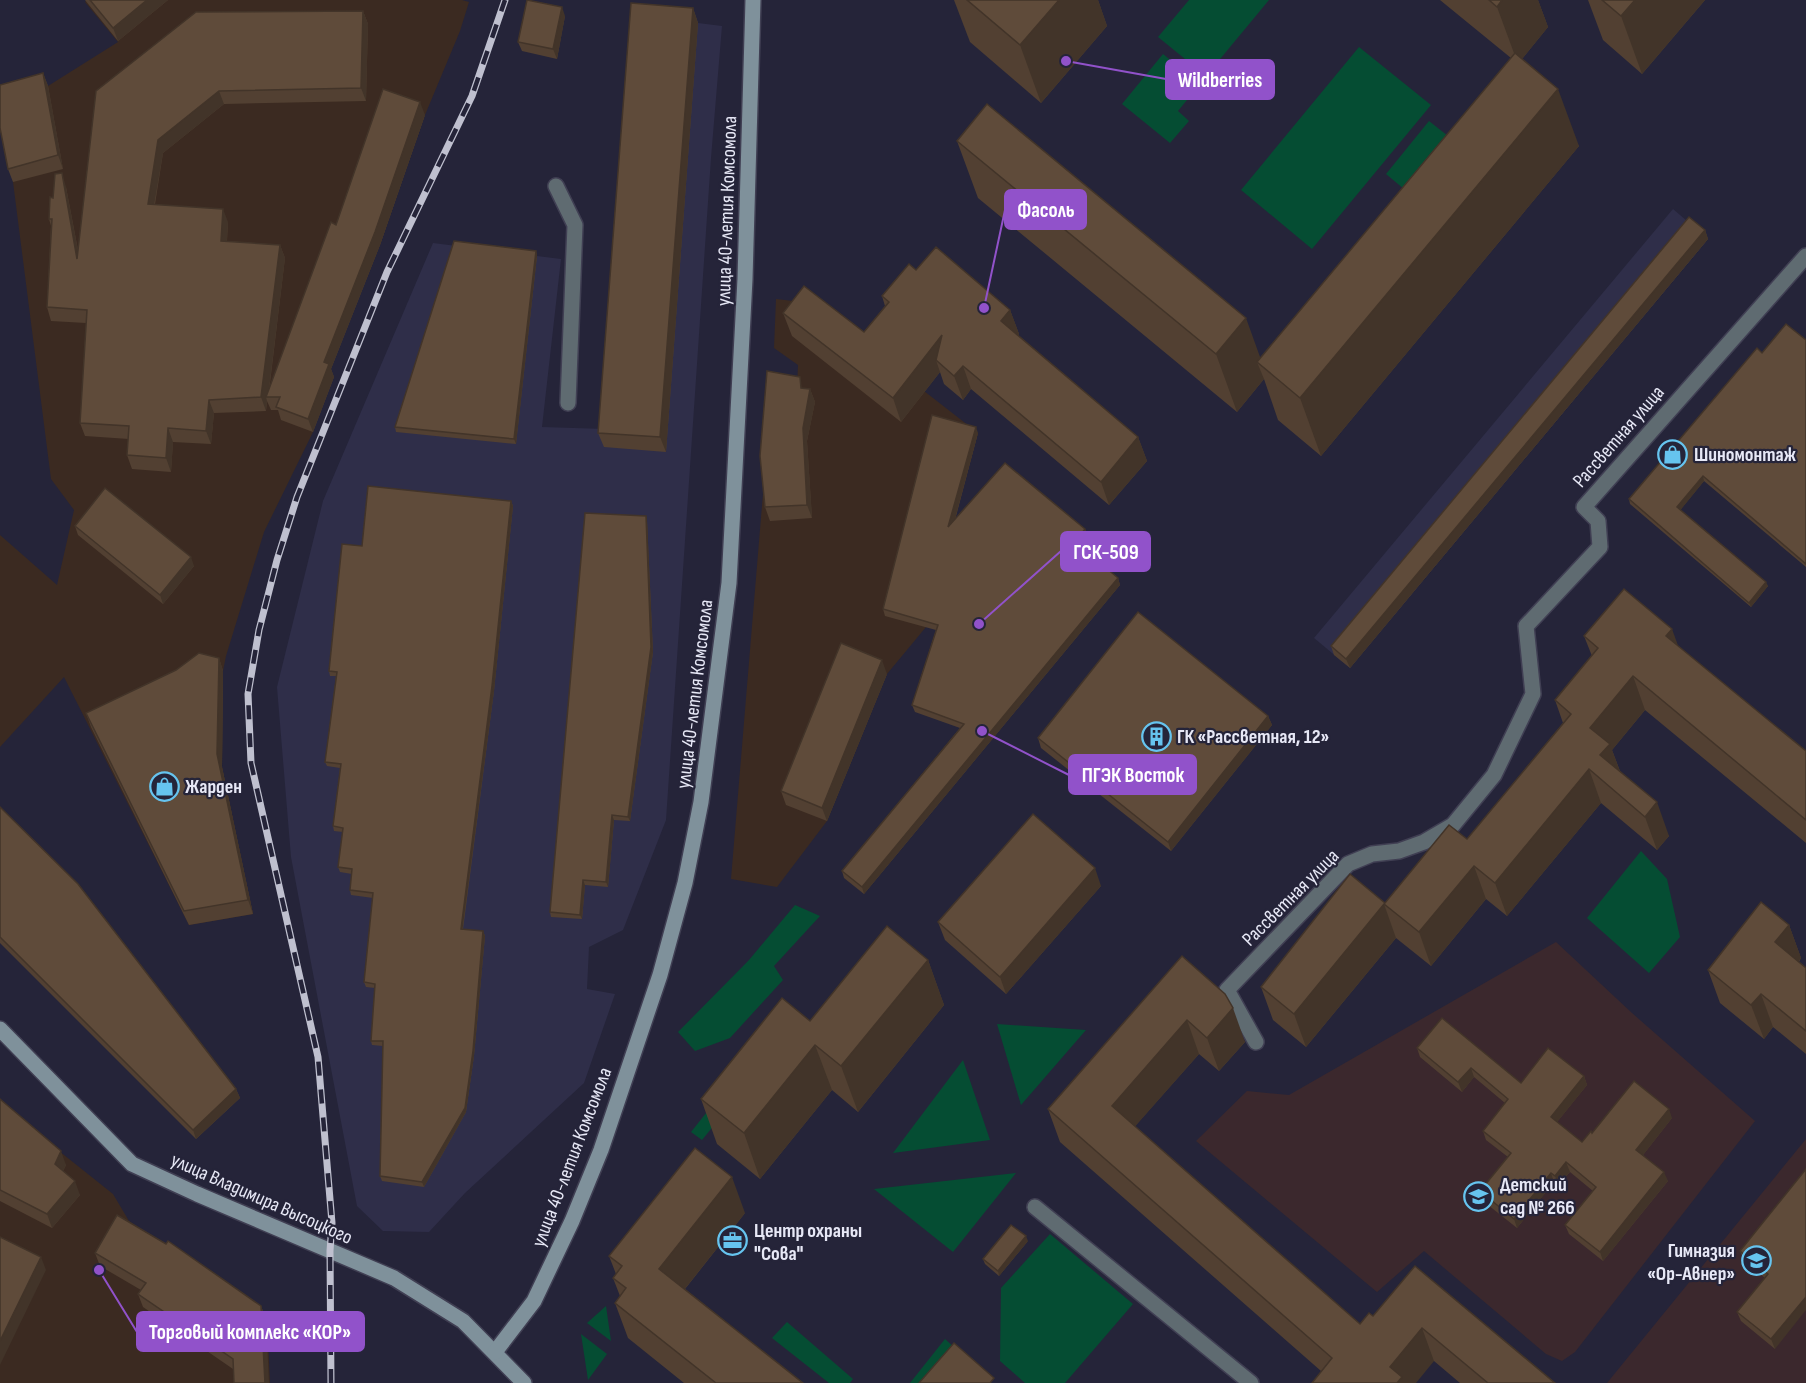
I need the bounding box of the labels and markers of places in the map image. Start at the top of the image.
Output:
callout: Wildberries [1166,60,1274,99]
callout: Фасоль [1005,190,1086,229]
shop icon: Шиномонтаж [1657,438,1689,470]
place label: Шиномонтаж [1694,443,1797,467]
callout: ГСК-509 [1061,532,1150,571]
building icon: ГК «Рассветная, 12» [1140,720,1172,752]
place label: ГК «Рассветная, 12» [1177,725,1330,749]
callout: ПГЭК Восток [1069,755,1196,794]
shop icon: Жарден [148,770,180,802]
place label: Жарден [185,775,242,799]
place label: Детский сад № 266 [1500,1173,1575,1220]
school or university icon: Детский сад № 266 [1463,1180,1495,1212]
place label: Центр охраны "Сова" [754,1219,862,1266]
office icon: Центр охраны "Сова" [717,1225,749,1257]
place label: Гимназия «Ор-Авнер» [1647,1239,1735,1286]
school or university icon: Гимназия «Ор-Авнер» [1740,1245,1772,1277]
callout: Торговый комплекс «КОР» [137,1312,364,1351]

